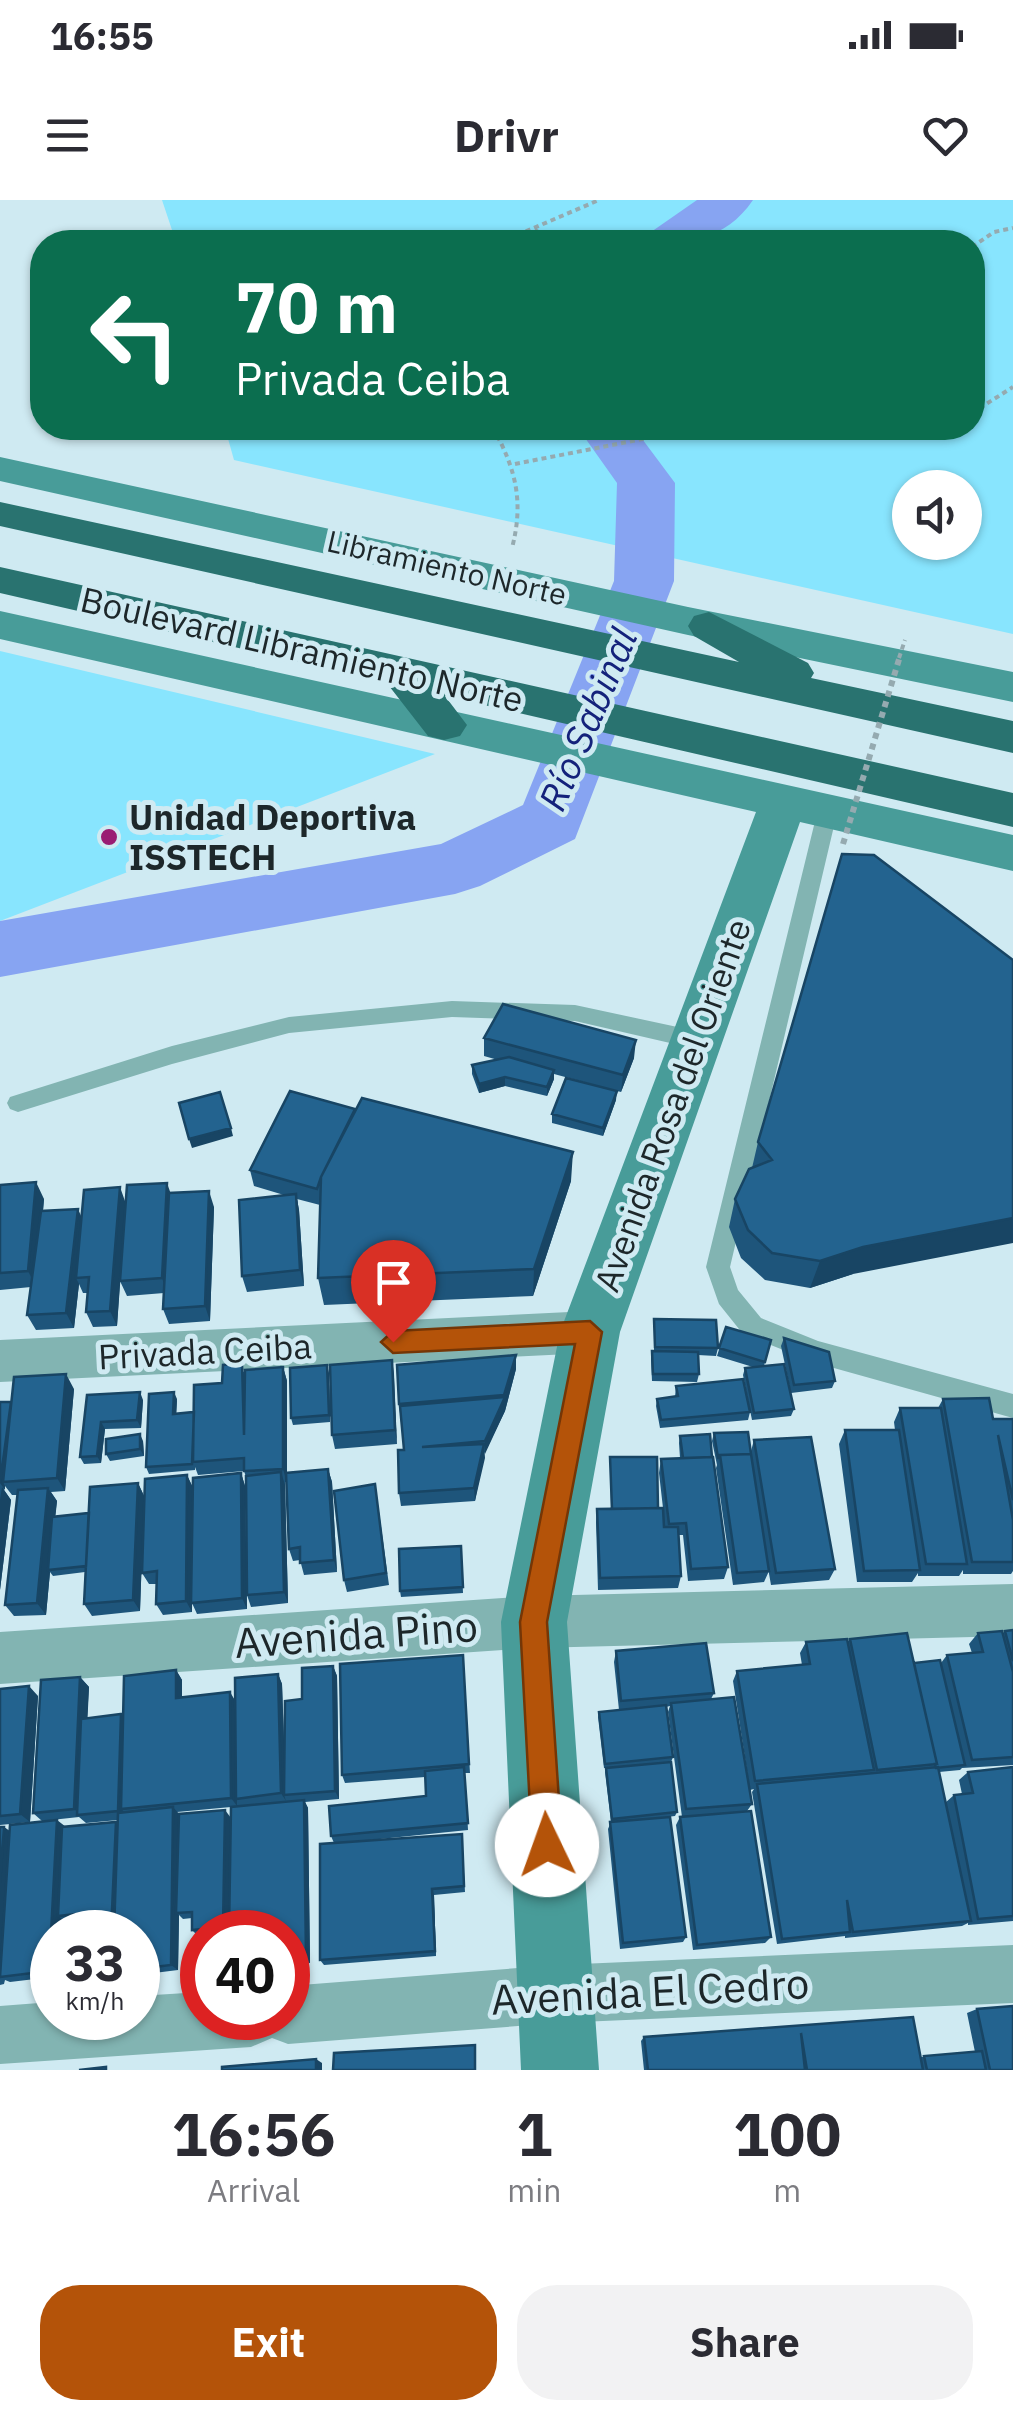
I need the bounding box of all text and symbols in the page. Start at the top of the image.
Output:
text: 16:55 [50,11,154,60]
text: Drivr [454,106,559,164]
icon: menu [40,108,95,163]
icon: heart [918,108,973,163]
text: 70 m [235,261,398,352]
icon: left [70,270,200,400]
text: Privada Ceiba [235,349,510,407]
map controls [892,470,982,560]
button: sound [892,470,982,560]
street label: Libramiento Norte [324,521,570,613]
street label: Boulevard Libramiento Norte [76,576,528,722]
water label: Río Sabinal [527,621,647,817]
place label: Unidad Deportiva ISSTECH [129,794,416,880]
marker: Unidad Deportiva ISSTECH [98,826,120,848]
street label: Avenida Rosa del Oriente [583,912,761,1298]
pin [351,1240,436,1343]
icon: arrive [366,1255,421,1310]
street label: Privada Ceiba [97,1322,313,1380]
street label: Avenida Pino [232,1598,480,1670]
position arrow [495,1793,599,1897]
speed limit sign: 40 [180,1910,310,2040]
text: 33 [65,1930,125,1995]
street label: Avenida El Cedro [489,1955,811,2027]
text: km/h [66,1984,124,2017]
text: 16:56 [172,2094,336,2173]
text: 1 [516,2094,552,2173]
text: 100 [733,2094,841,2173]
text: Arrival [207,2169,300,2211]
text: min [507,2169,561,2211]
text: m [773,2169,801,2211]
button: Exit [40,2285,497,2400]
button: Share [517,2285,973,2400]

